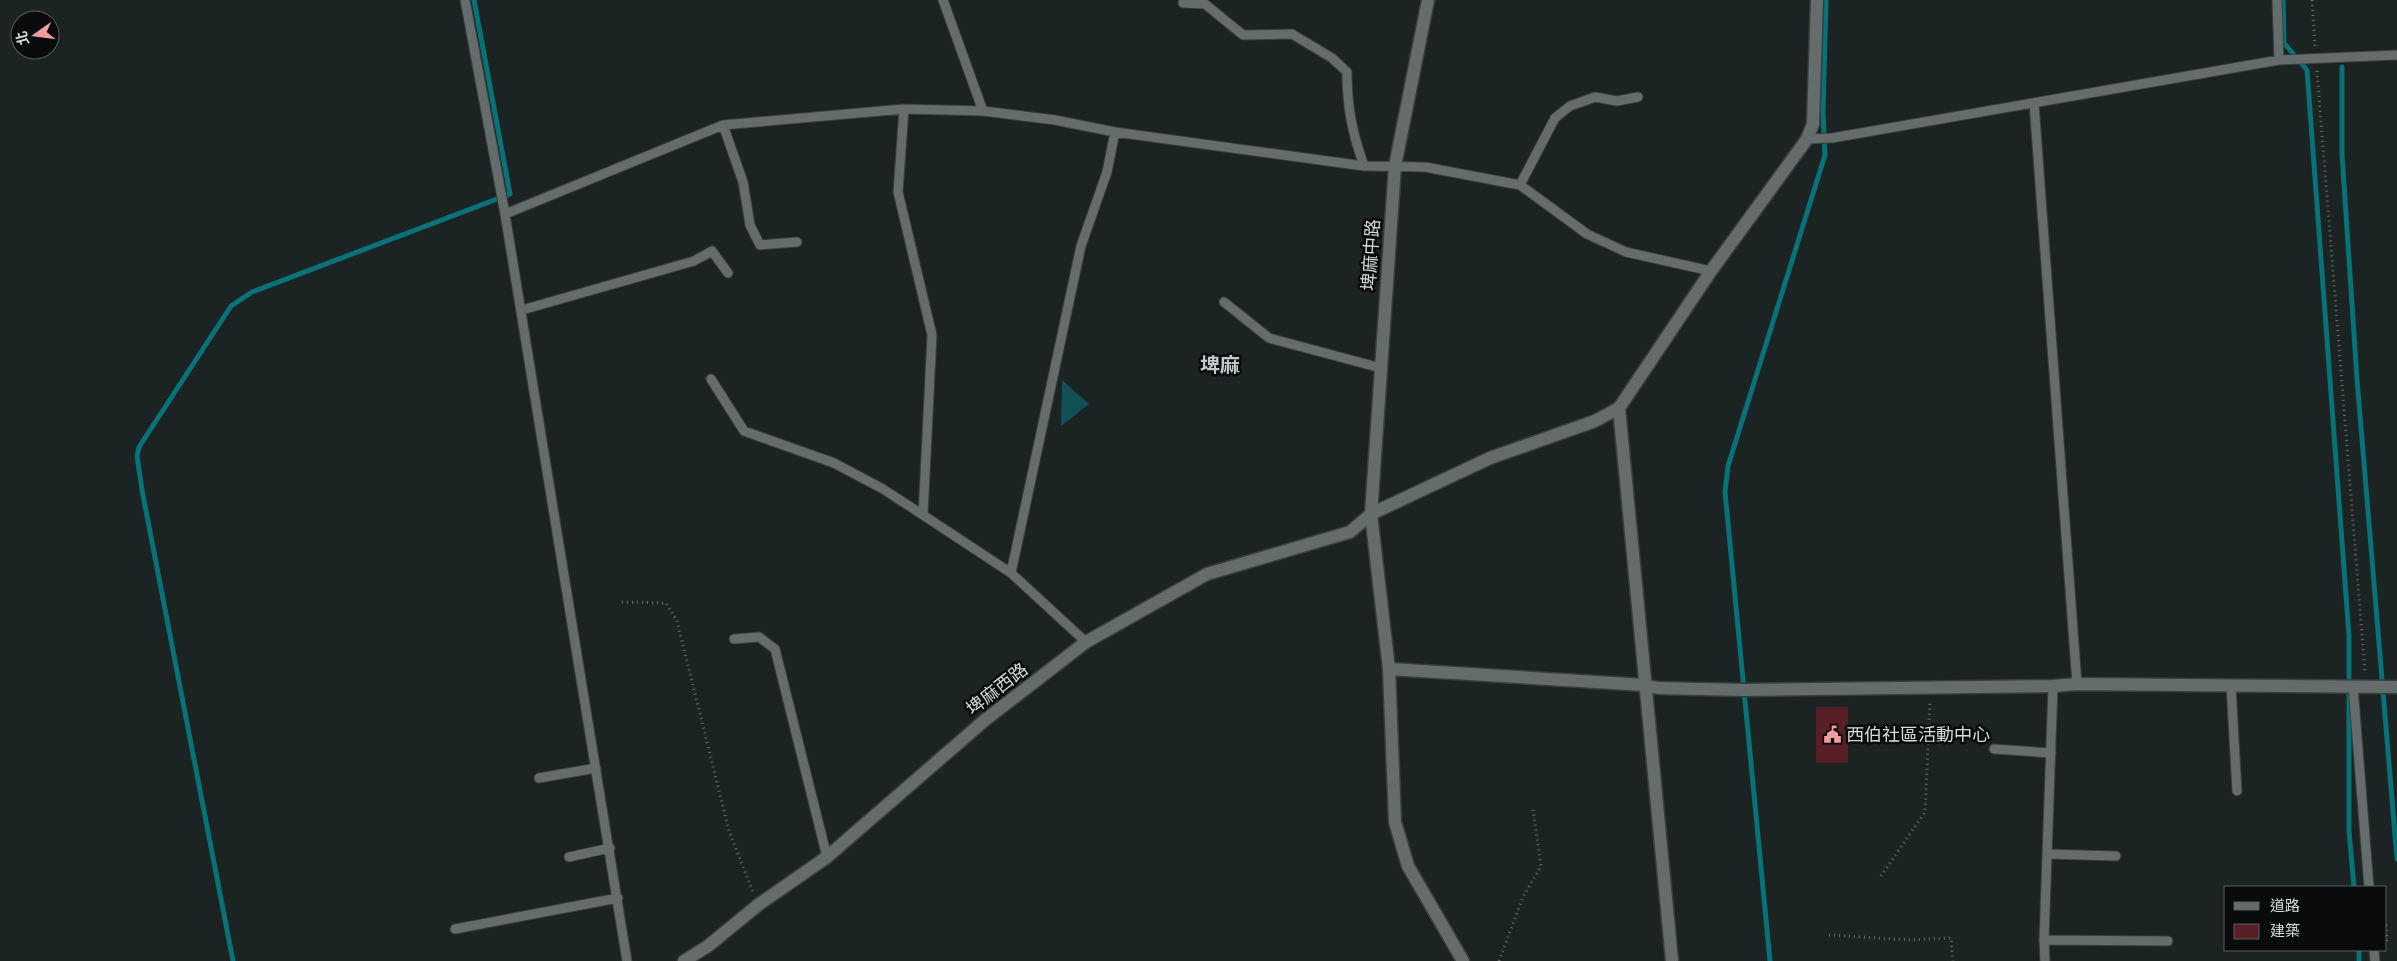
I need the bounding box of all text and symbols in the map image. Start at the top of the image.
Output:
north arrow [10,10,60,60]
text: 北 [11,29,33,47]
street label: 埤麻中路 [1356,218,1384,292]
district label: 埤麻 [1200,351,1240,378]
street label: 埤麻西路 [961,657,1032,720]
place label: 西伯社區活動中心 [1846,722,1990,746]
public building icon: 西伯社區活動中心 [1822,725,1842,745]
legend [2224,886,2387,951]
text: 道路 [2270,895,2300,915]
text: 建築 [2270,920,2300,940]

